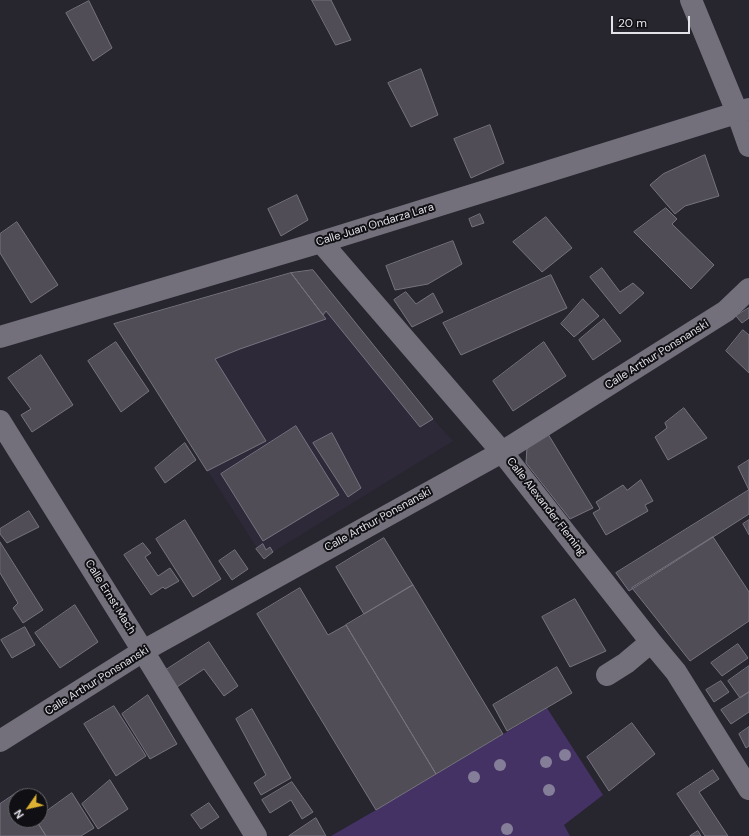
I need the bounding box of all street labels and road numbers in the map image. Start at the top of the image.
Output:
street label: Calle Juan Ondarza Lara [314,201,436,249]
street label: Calle Arthur Ponsnanski [603,318,711,392]
street label: Calle Alexander Fleming [504,455,588,559]
street label: Calle Arthur Ponsnanski [322,485,434,555]
street label: Calle Ernst Mach [82,557,138,637]
street label: Calle Arthur Ponsnanski [43,644,151,718]

